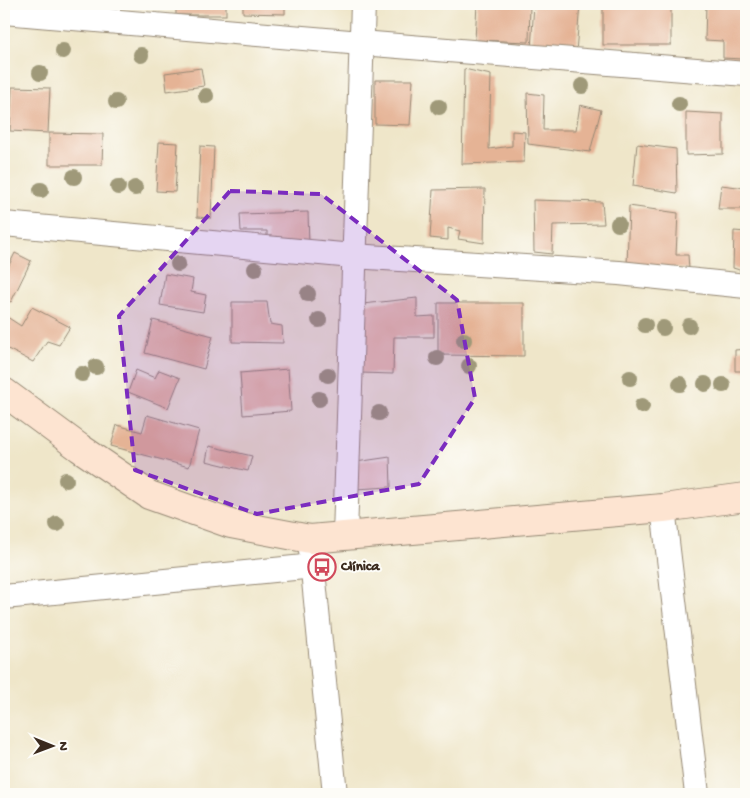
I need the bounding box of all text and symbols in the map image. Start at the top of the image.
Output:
bus stop icon: Clínica [307,552,337,582]
place label: Clínica [340,558,380,576]
north arrow [28,720,78,770]
text: N [54,741,71,751]

